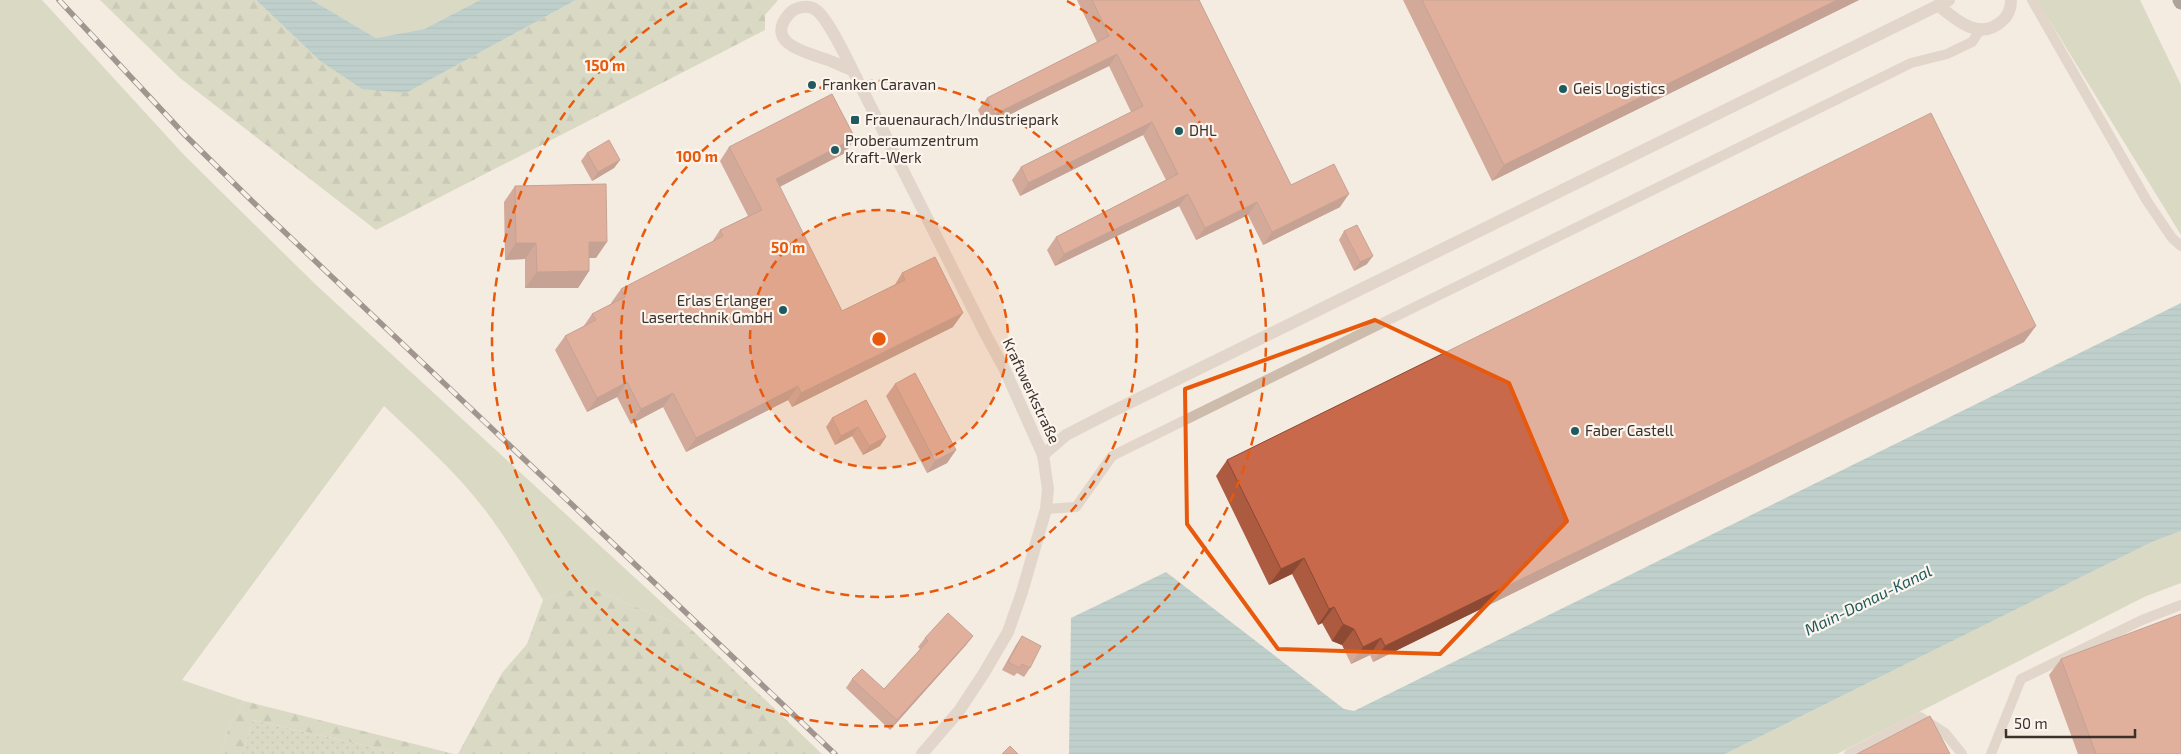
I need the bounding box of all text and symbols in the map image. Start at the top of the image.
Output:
text: 150 m [585,56,625,74]
place label: Franken Caravan [822,75,936,93]
marker: Franken Caravan [806,79,818,91]
place label: Geis Logistics [1573,79,1665,97]
marker: Geis Logistics [1557,83,1569,95]
place label: Frauenaurach/Industriepark [865,110,1059,128]
marker: Frauenaurach/Industriepark [849,114,861,126]
place label: DHL [1189,121,1217,139]
marker: DHL [1173,125,1185,137]
place label: Proberaumzentrum Kraft-Werk [845,131,979,166]
marker: Proberaumzentrum Kraft-Werk [829,144,841,156]
text: 100 m [676,147,718,165]
text: 50 m [771,238,805,256]
place label: Erlas Erlanger Lasertechnik GmbH [641,291,773,326]
marker: Erlas Erlanger Lasertechnik GmbH [777,304,789,316]
centre of rings [870,330,888,348]
street label: Kraftwerkstraße [1000,335,1064,446]
place label: Faber Castell [1585,421,1674,439]
marker: Faber Castell [1569,425,1581,437]
water label: Main-Donau-Kanal [1801,560,1935,639]
scale bar [2006,706,2135,738]
text: 50 m [2014,714,2048,732]

